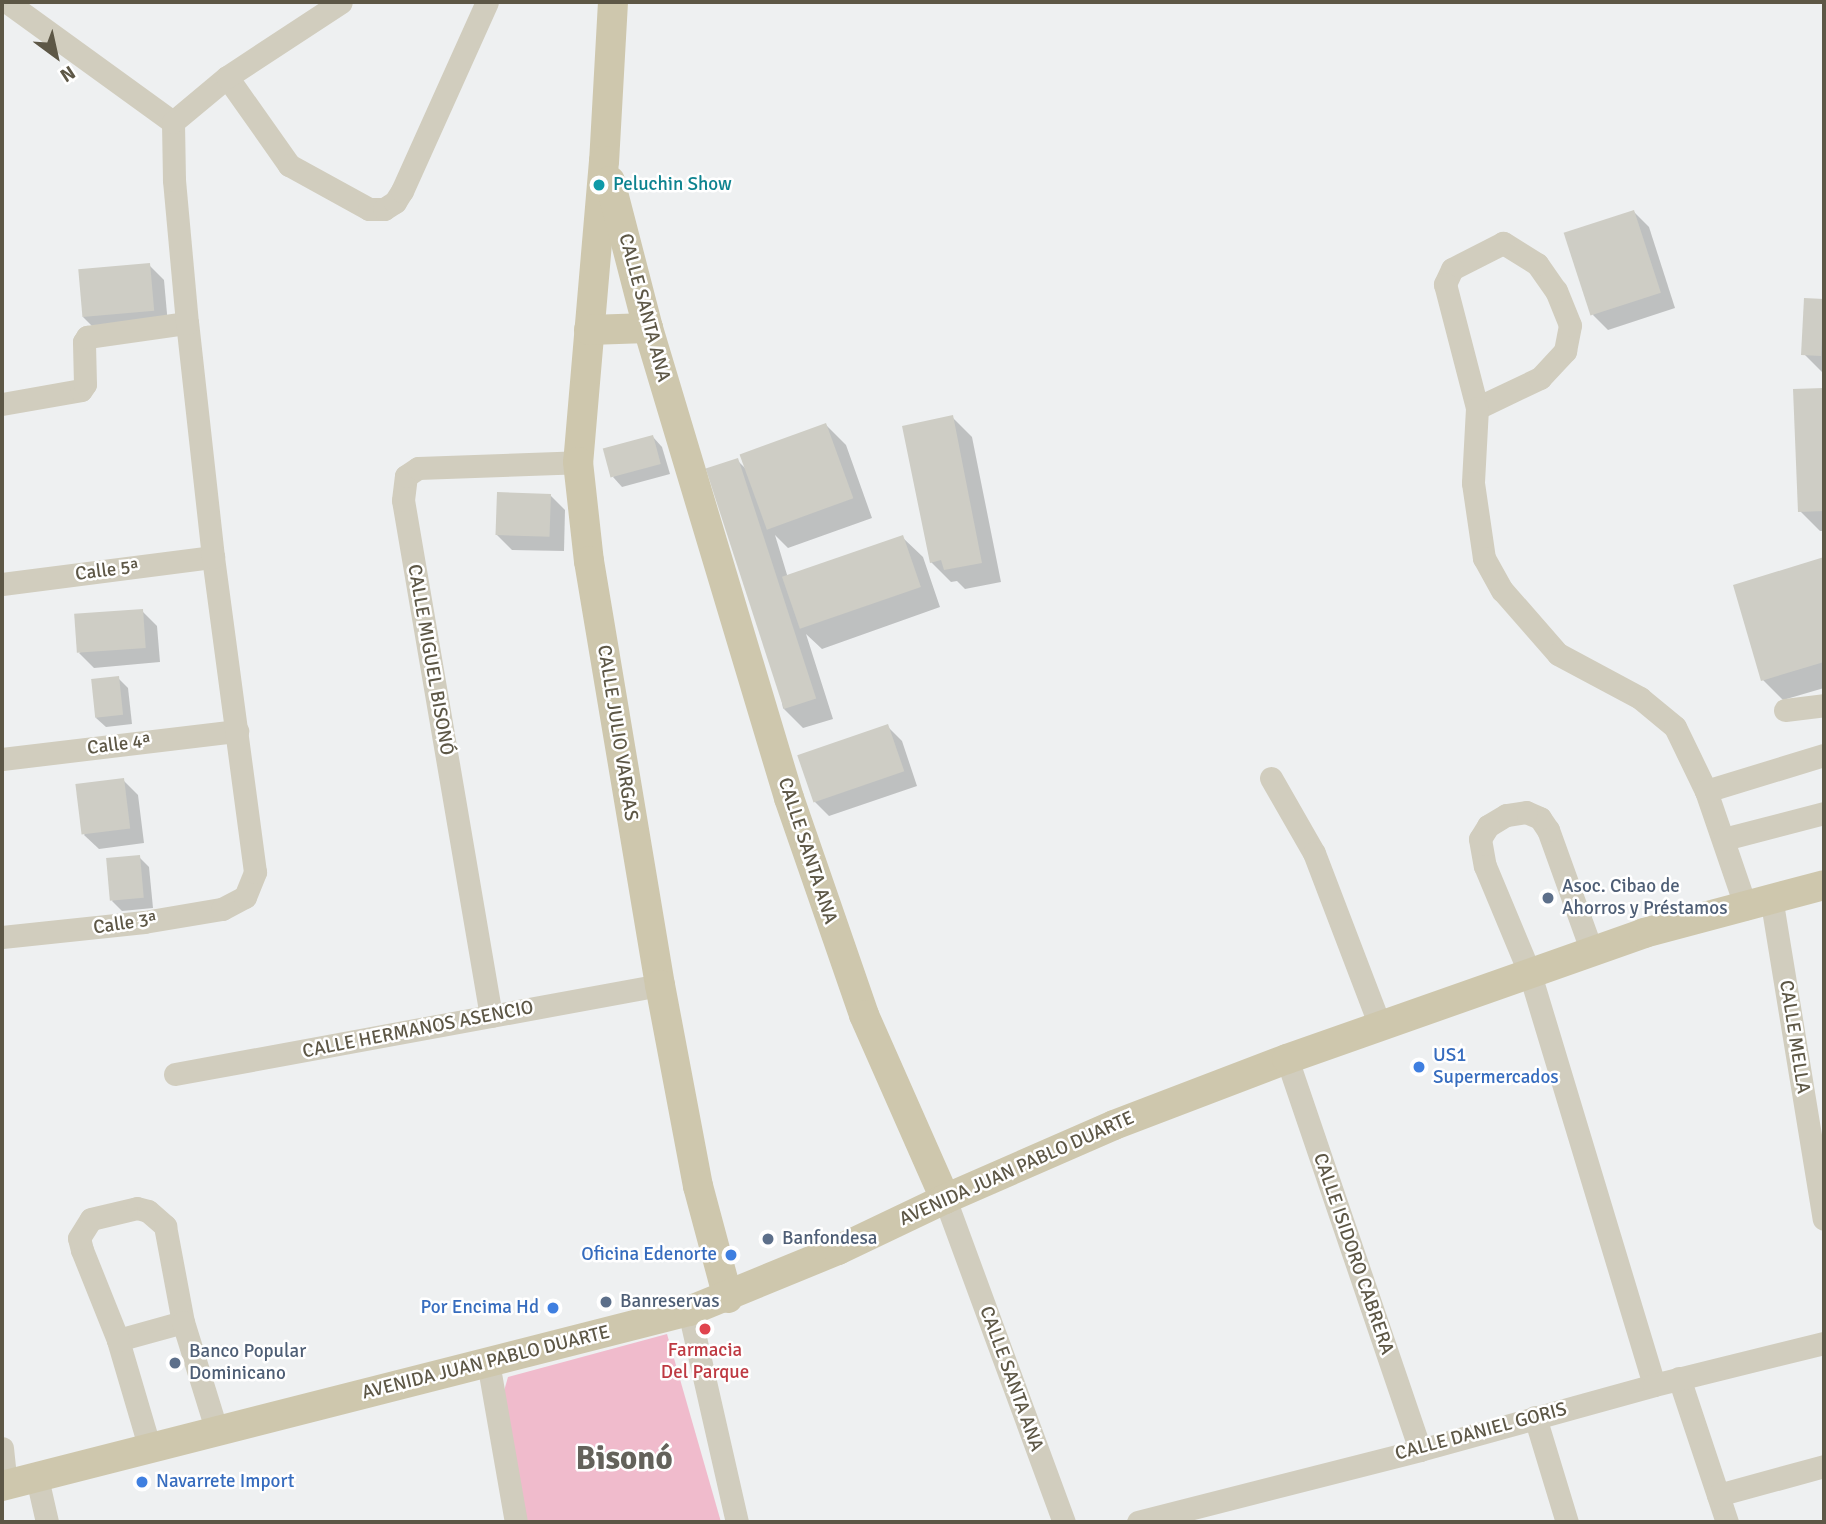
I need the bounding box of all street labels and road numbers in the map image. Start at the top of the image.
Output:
street label: CALLE SANTA ANA [613,231,675,385]
street label: Calle 5ª [74,556,140,586]
street label: CALLE MIGUEL BISONÓ [402,563,458,757]
street label: CALLE JULIO VARGAS [592,643,642,823]
street label: Calle 4ª [86,730,152,760]
street label: CALLE SANTA ANA [773,775,841,927]
street label: Calle 3ª [92,908,158,940]
street label: CALLE MELLA [1774,979,1814,1095]
street label: CALLE HERMANOS ASENCIO [301,996,535,1064]
street label: AVENIDA JUAN PABLO DUARTE [896,1107,1138,1231]
street label: CALLE ISIDORO CABRERA [1308,1150,1398,1358]
street label: CALLE SANTA ANA [974,1303,1048,1455]
street label: AVENIDA JUAN PABLO DUARTE [360,1321,612,1405]
street label: CALLE DANIEL GORIS [1393,1398,1569,1466]

